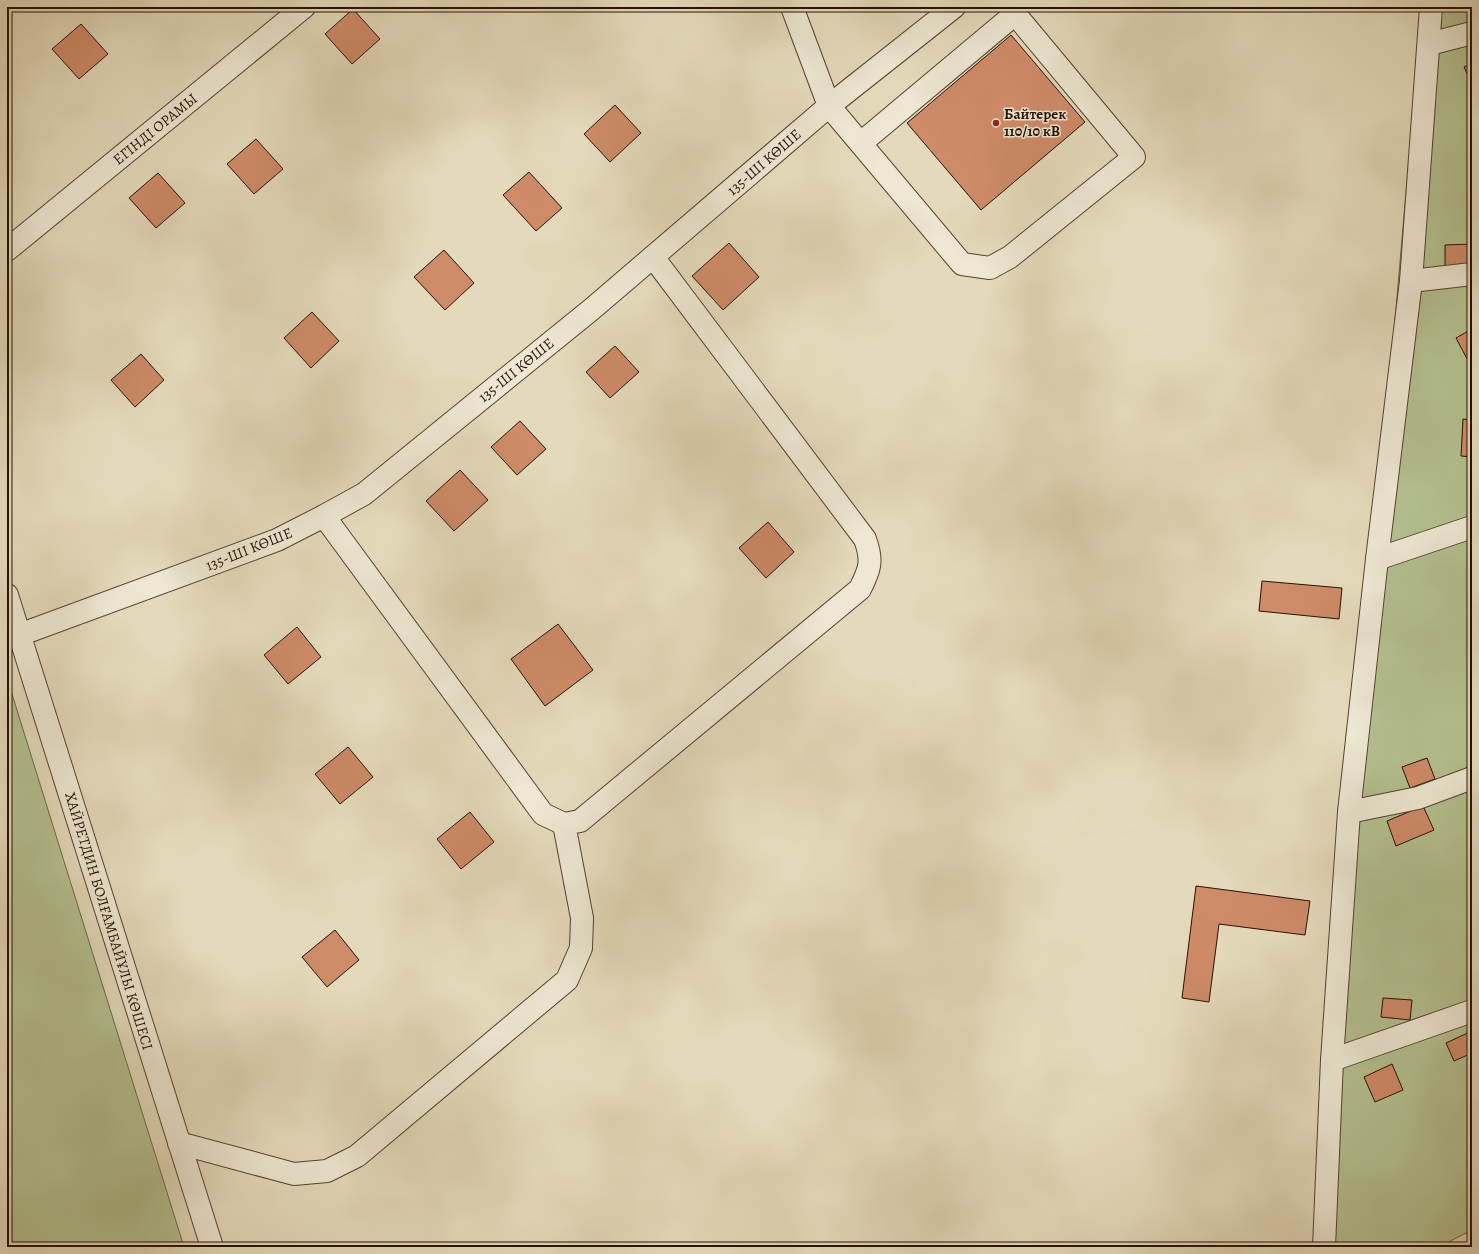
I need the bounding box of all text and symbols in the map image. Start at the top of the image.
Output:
street label: ЕГІНДІ ОРАМЫ [109,89,201,169]
place label: Байтерек 110/10 кВ [1004,104,1066,141]
marker: Байтерек 110/10 кВ [991,118,1001,128]
street label: 135-ШІ КӨШЕ [723,124,805,200]
street label: 135-ШІ КӨШЕ [474,333,558,407]
street label: 135-ШІ КӨШЕ [203,523,295,575]
street label: ХАЙРЕТДИН БОЛҒАМБАЙҰЛЫ КӨШЕСІ [60,790,158,1052]

